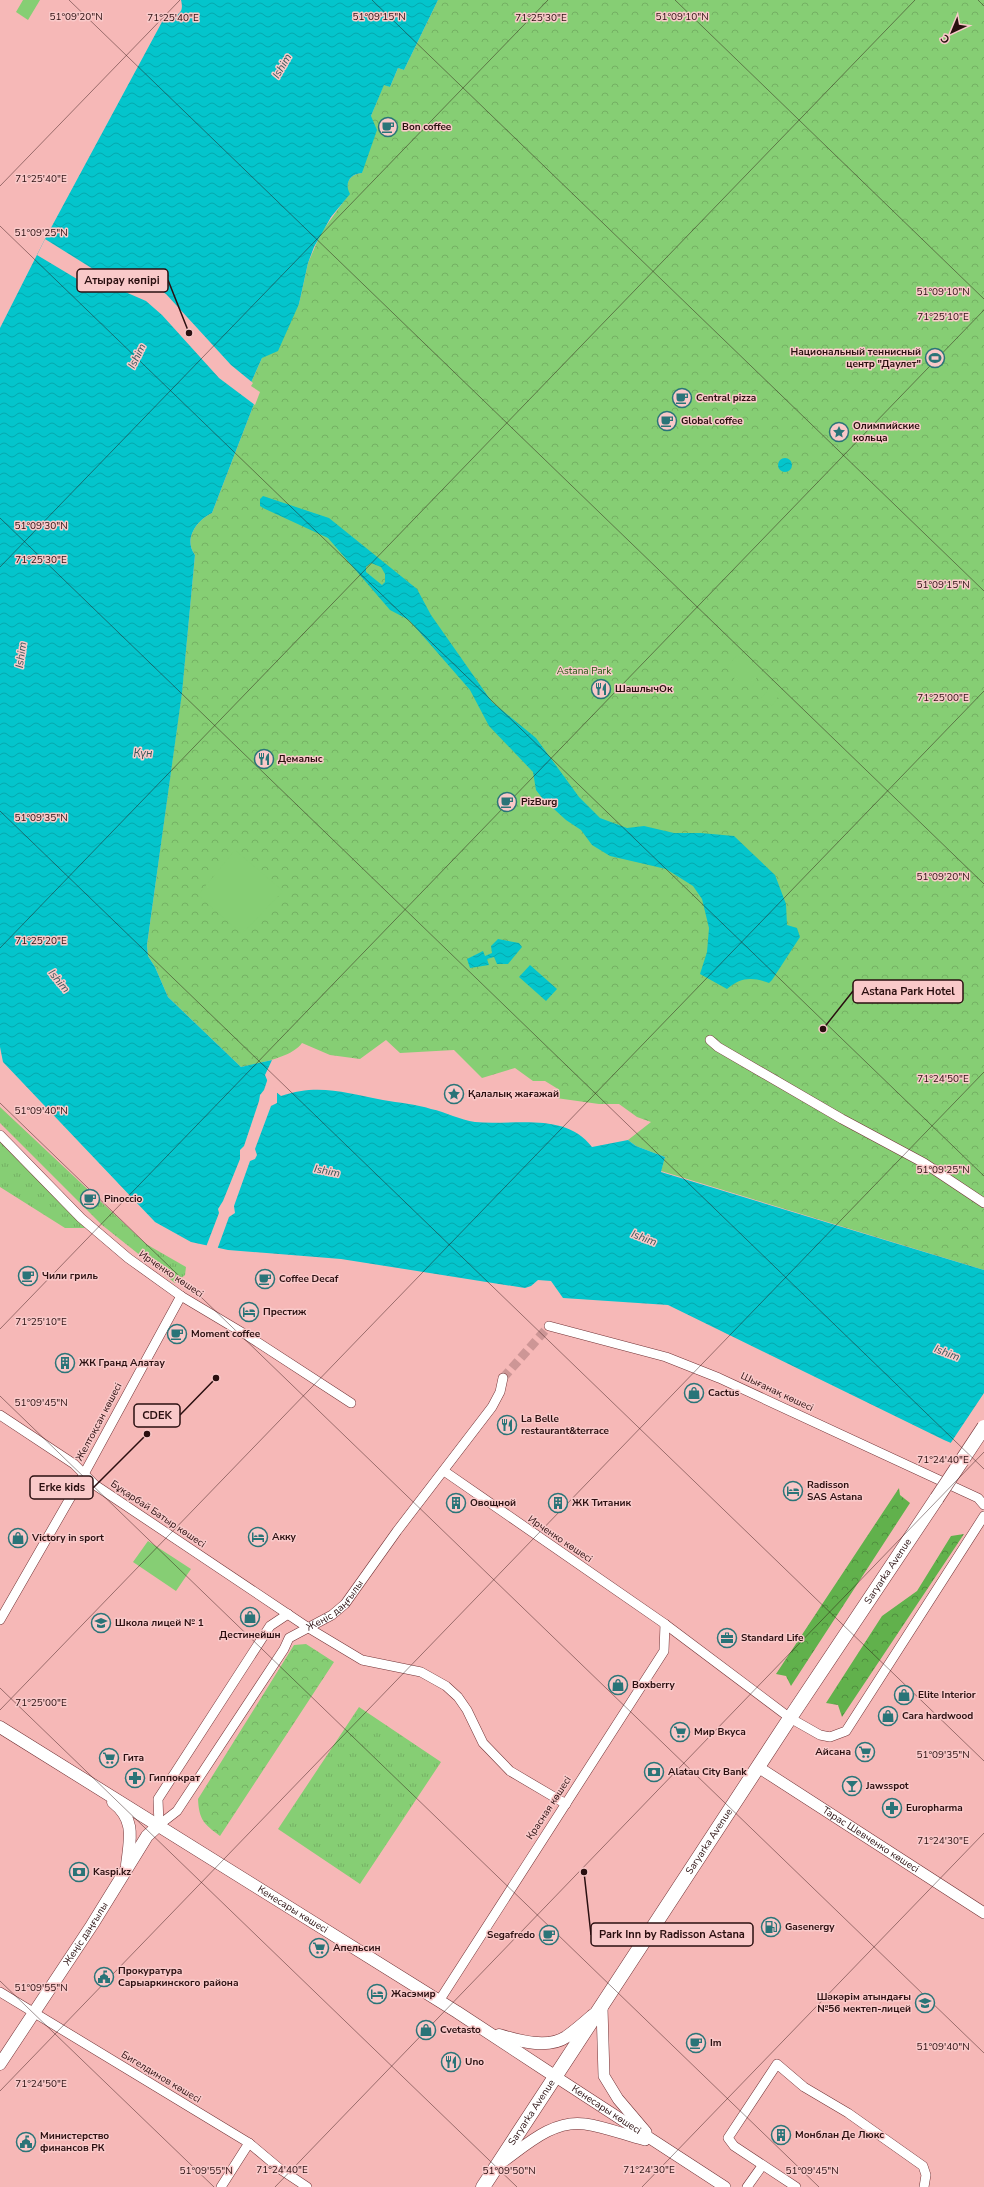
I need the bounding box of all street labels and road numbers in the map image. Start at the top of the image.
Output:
street label: Ирченко көшесі [136,1247,206,1301]
street label: Шығанақ көшесі [738,1369,816,1415]
street label: Желтоқсан көшесі [73,1380,125,1464]
street label: Бұқарбай Батыр көшесі [108,1477,208,1551]
street label: Ирченко көшесі [525,1512,595,1566]
street label: Saryarka Avenue [861,1536,915,1607]
street label: Жеңіс даңғылы [304,1577,367,1635]
street label: Красная көшесі [523,1774,575,1842]
street label: Тарас Шевченко көшесі [819,1803,922,1876]
street label: Saryarka Avenue [682,1806,736,1877]
street label: Кенесары көшесі [255,1882,331,1937]
street label: Жеңіс даңғылы [60,1899,112,1968]
street label: Бигелдинов көшесі [118,2048,204,2106]
street label: Saryarka Avenue [505,2077,558,2148]
street label: Кенесары көшесі [569,2082,644,2138]

